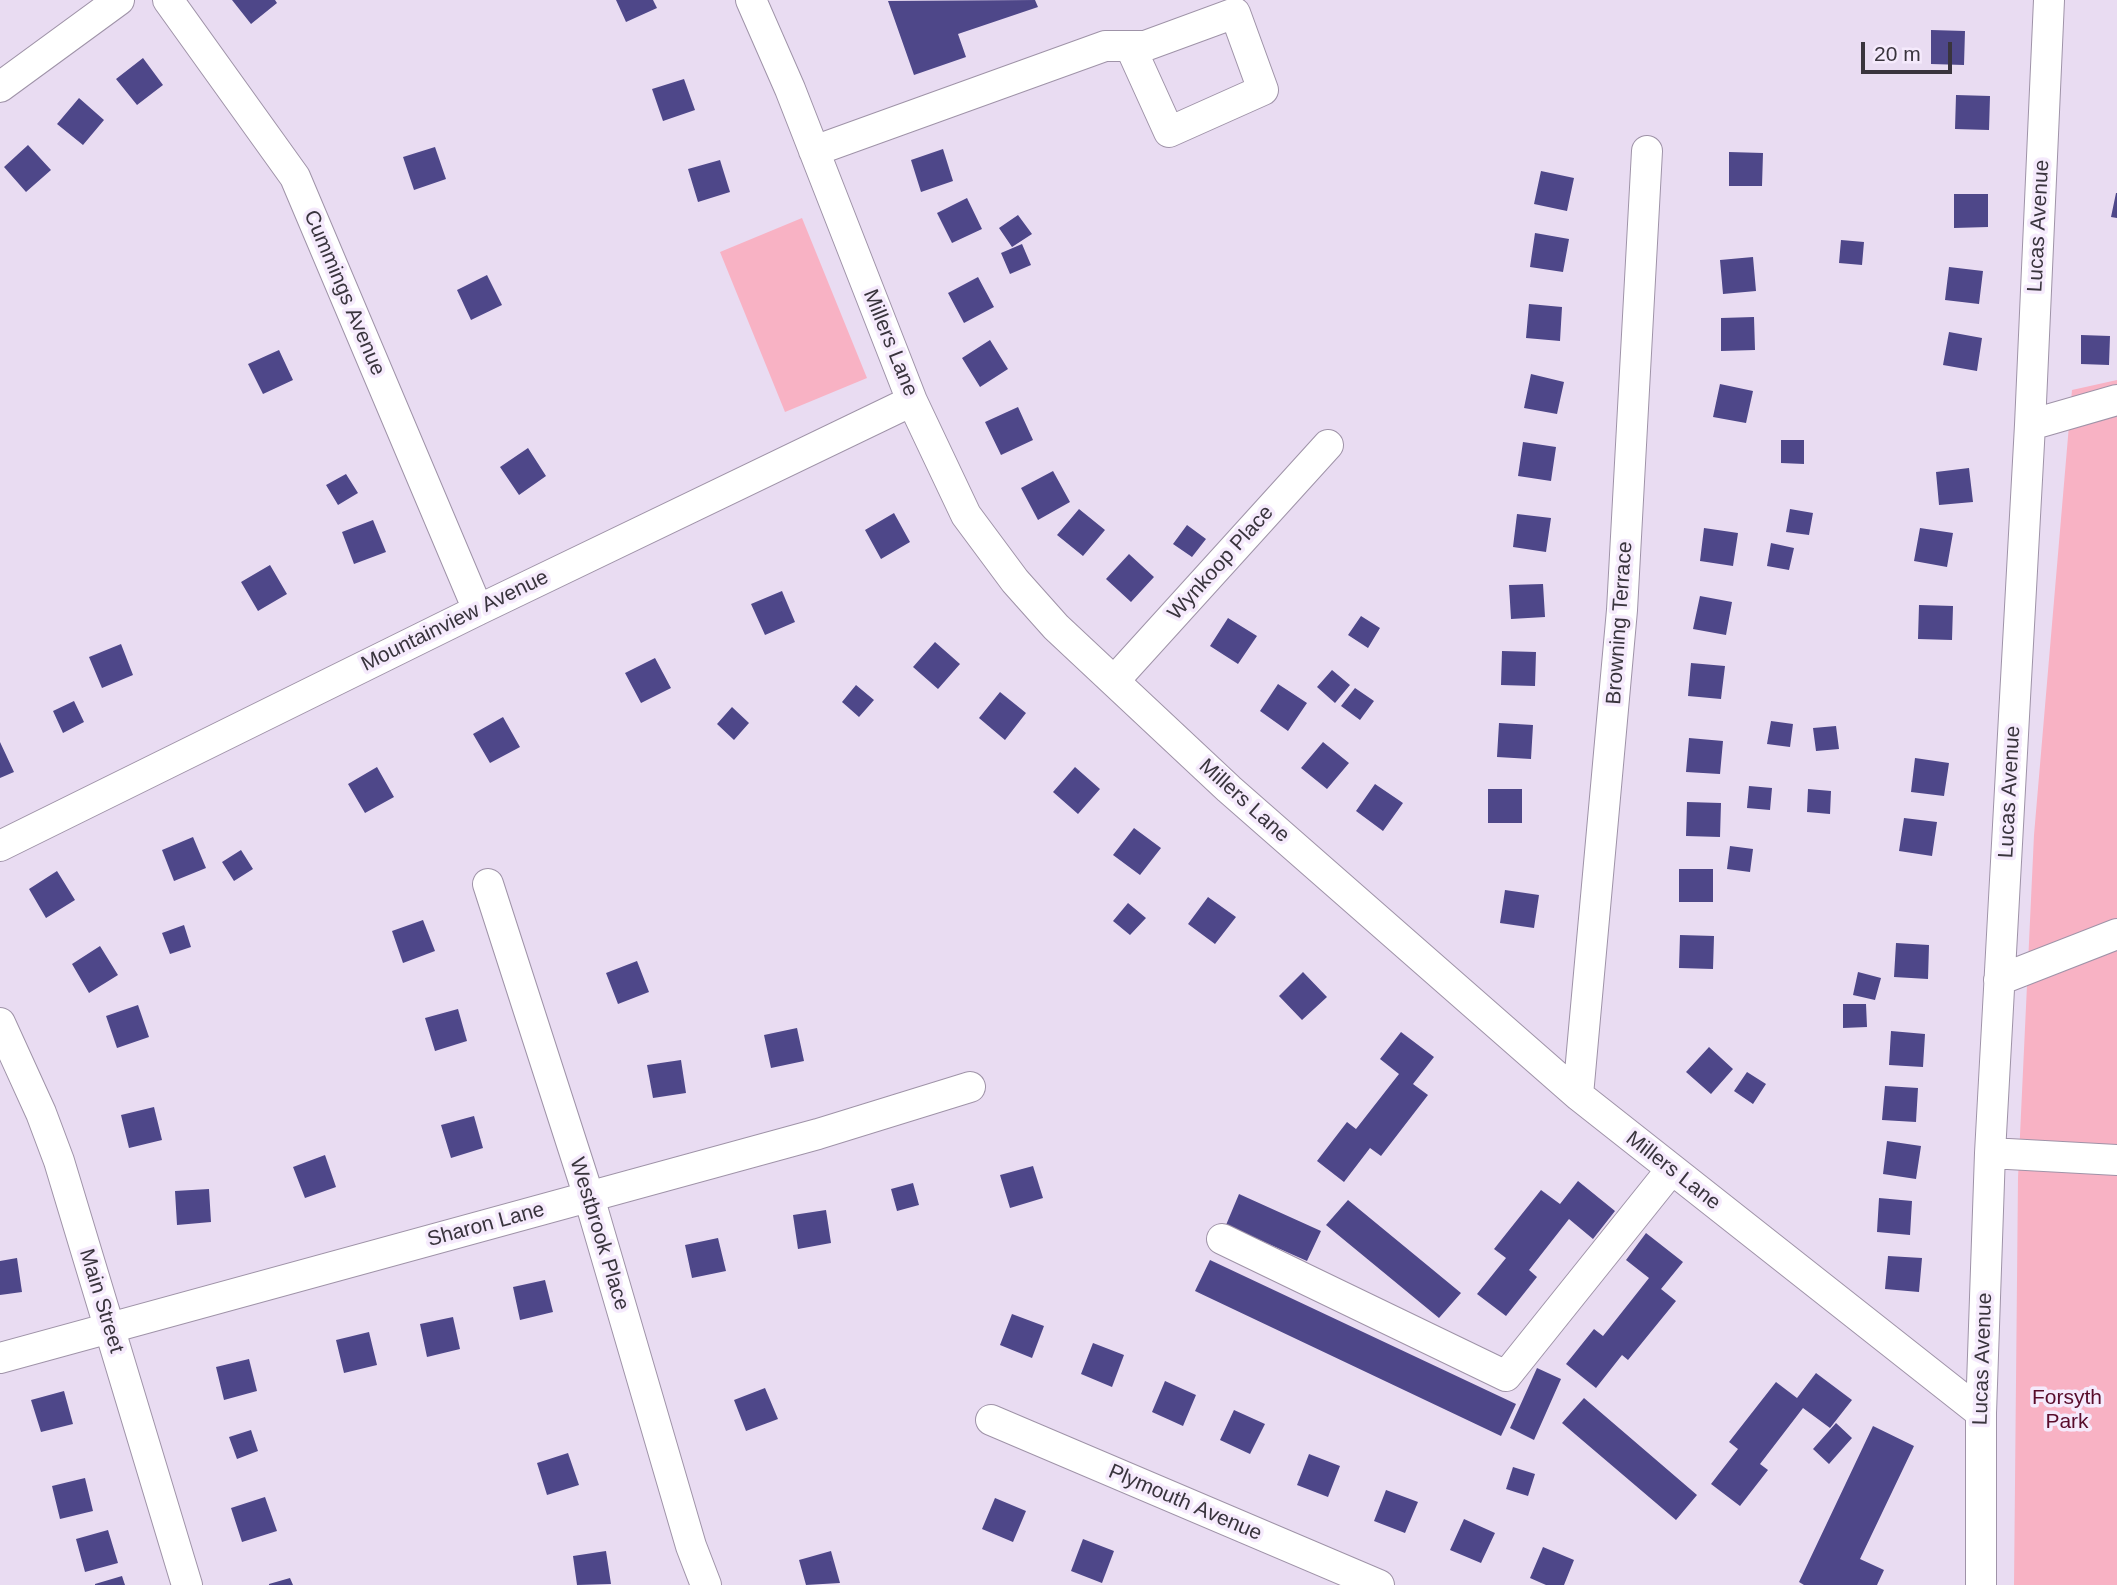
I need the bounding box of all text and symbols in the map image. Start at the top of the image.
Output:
scale bar [1865,28,1956,72]
text: 20 m [1874,42,1921,65]
street label: Lucas Avenue [2023,159,2055,293]
street label: Cummings Avenue [298,207,390,379]
street label: Millers Lane [857,286,923,400]
street label: Wynkoop Place [1163,500,1279,626]
street label: Browning Terrace [1602,541,1638,705]
street label: Mountainview Avenue [357,565,553,677]
street label: Lucas Avenue [1994,725,2026,859]
street label: Millers Lane [1194,754,1294,848]
street label: Millers Lane [1621,1126,1725,1216]
street label: Westbrook Place [564,1155,634,1313]
street label: Sharon Lane [425,1197,547,1253]
street label: Main Street [73,1246,129,1356]
street label: Lucas Avenue [1968,1292,1998,1426]
park label: Forsyth Park [2032,1385,2102,1435]
street label: Plymouth Avenue [1104,1459,1266,1547]

